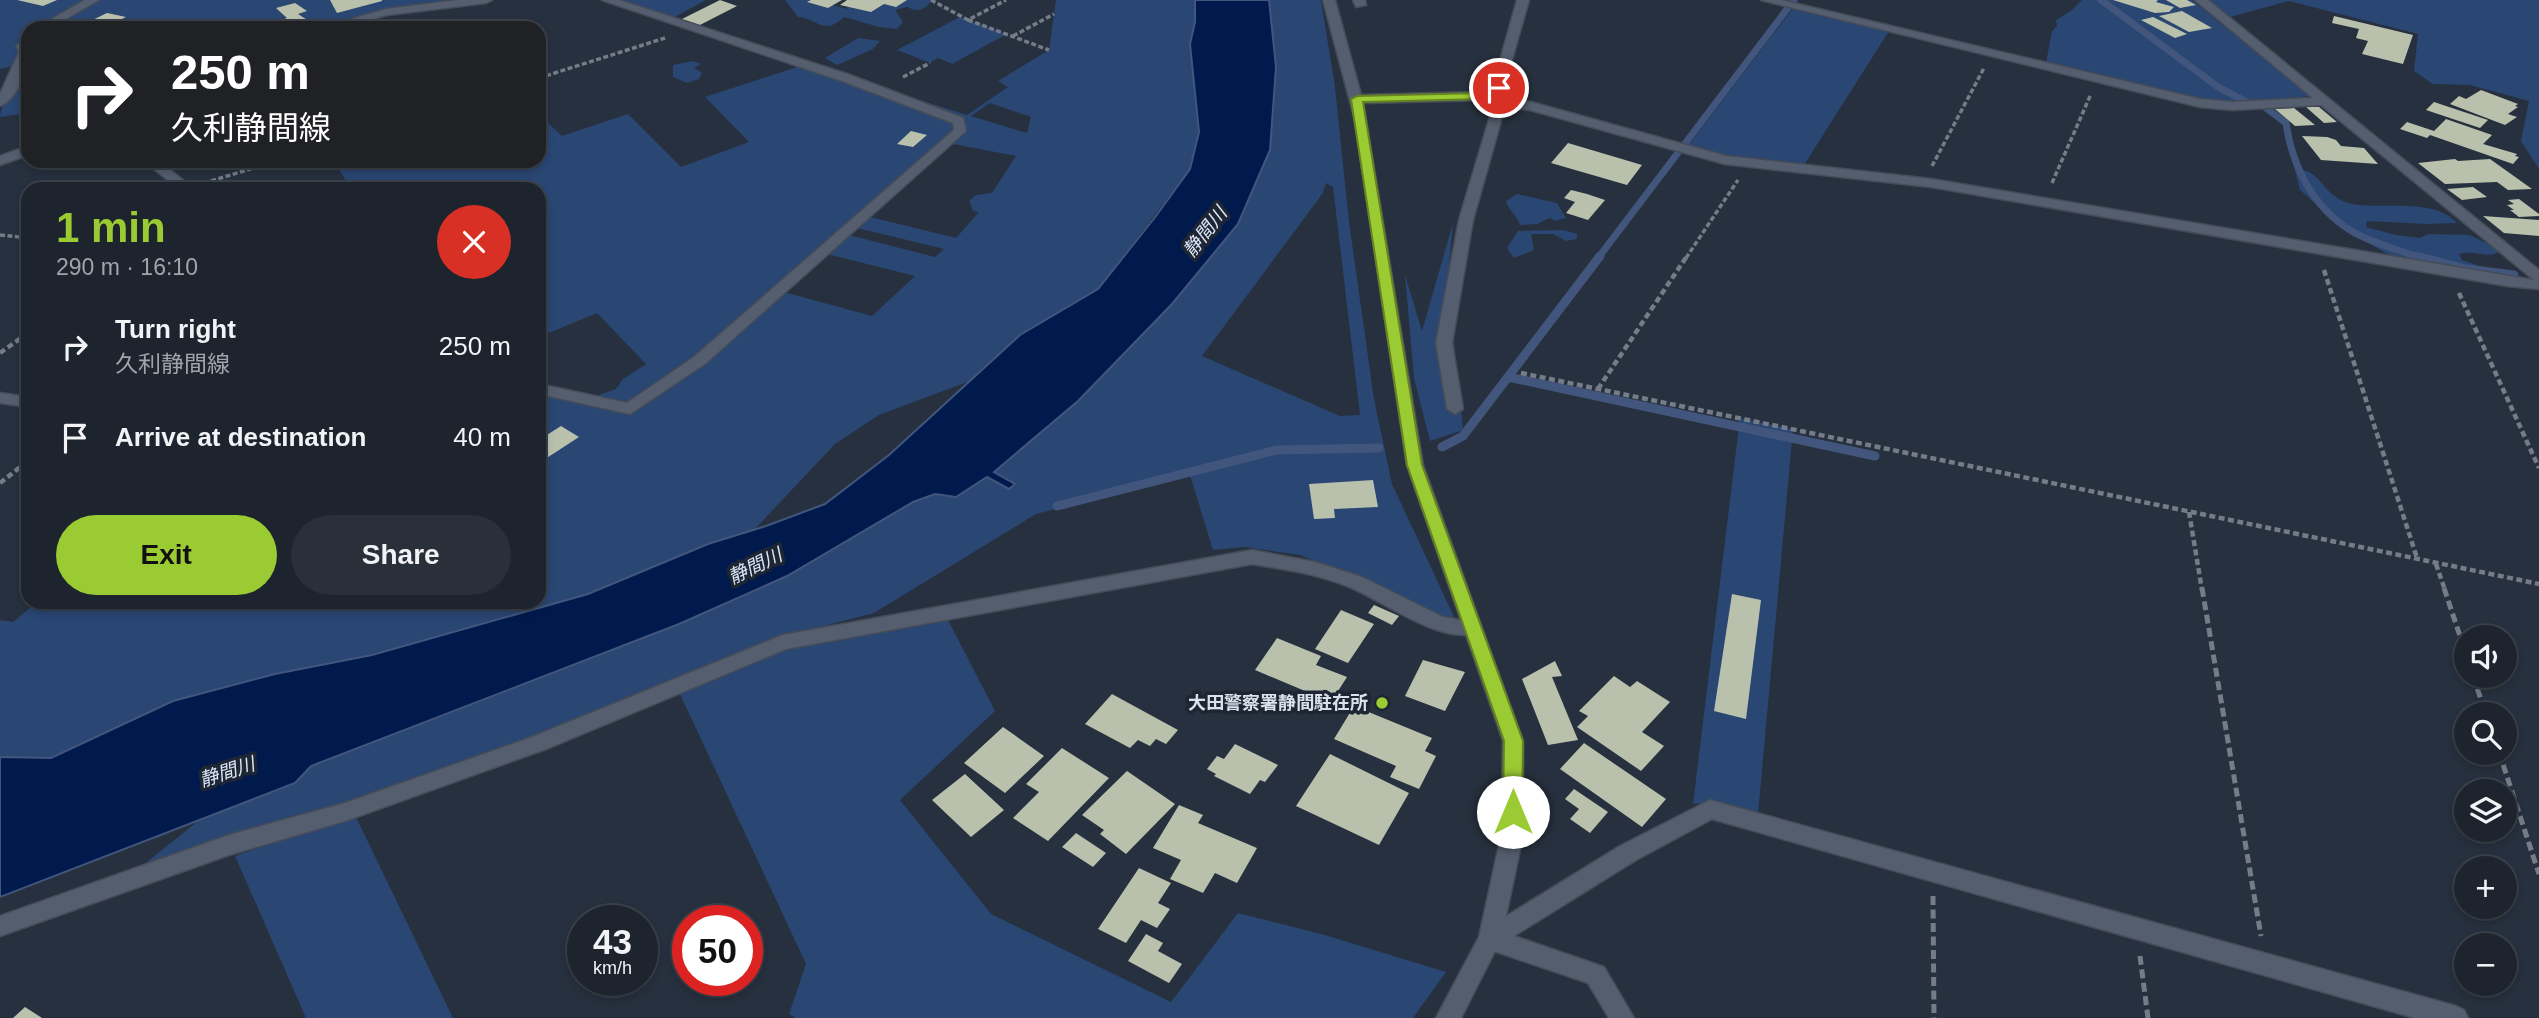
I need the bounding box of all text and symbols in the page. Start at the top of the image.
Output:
text: 250 m [171,45,310,99]
icon: right [56,49,147,140]
pin [1469,58,1529,118]
icon: arrive [1480,69,1518,107]
text: 久利静間線 [171,110,331,146]
water label: 静間川 [1179,202,1232,261]
text: 1 min [56,204,166,251]
button: close [437,205,511,279]
text: 290 m · 16:10 [56,254,198,280]
text: Turn right [115,314,236,344]
icon: right [56,328,94,366]
text: 250 m [439,331,511,361]
text: 久利静間線 [115,351,230,377]
icon: arrive [56,419,94,457]
text: Arrive at destination [115,422,366,452]
text: 40 m [453,422,511,452]
button: Exit [56,515,277,595]
button: Share [291,515,511,595]
water label: 静間川 [725,543,787,588]
map controls [2454,625,2517,996]
button: sound [2454,625,2517,688]
place label: 大田警察署静間駐在所 [1188,693,1368,713]
marker: 大田警察署静間駐在所 [1374,695,1390,711]
button: search [2454,702,2517,765]
water label: 静間川 [197,753,259,791]
position arrow [1476,775,1550,849]
button: layers [2454,779,2517,842]
button: + [2454,856,2517,919]
speed limit sign: 50 [672,905,763,996]
text: 43 [593,922,632,961]
button: − [2454,933,2517,996]
text: km/h [593,958,632,978]

